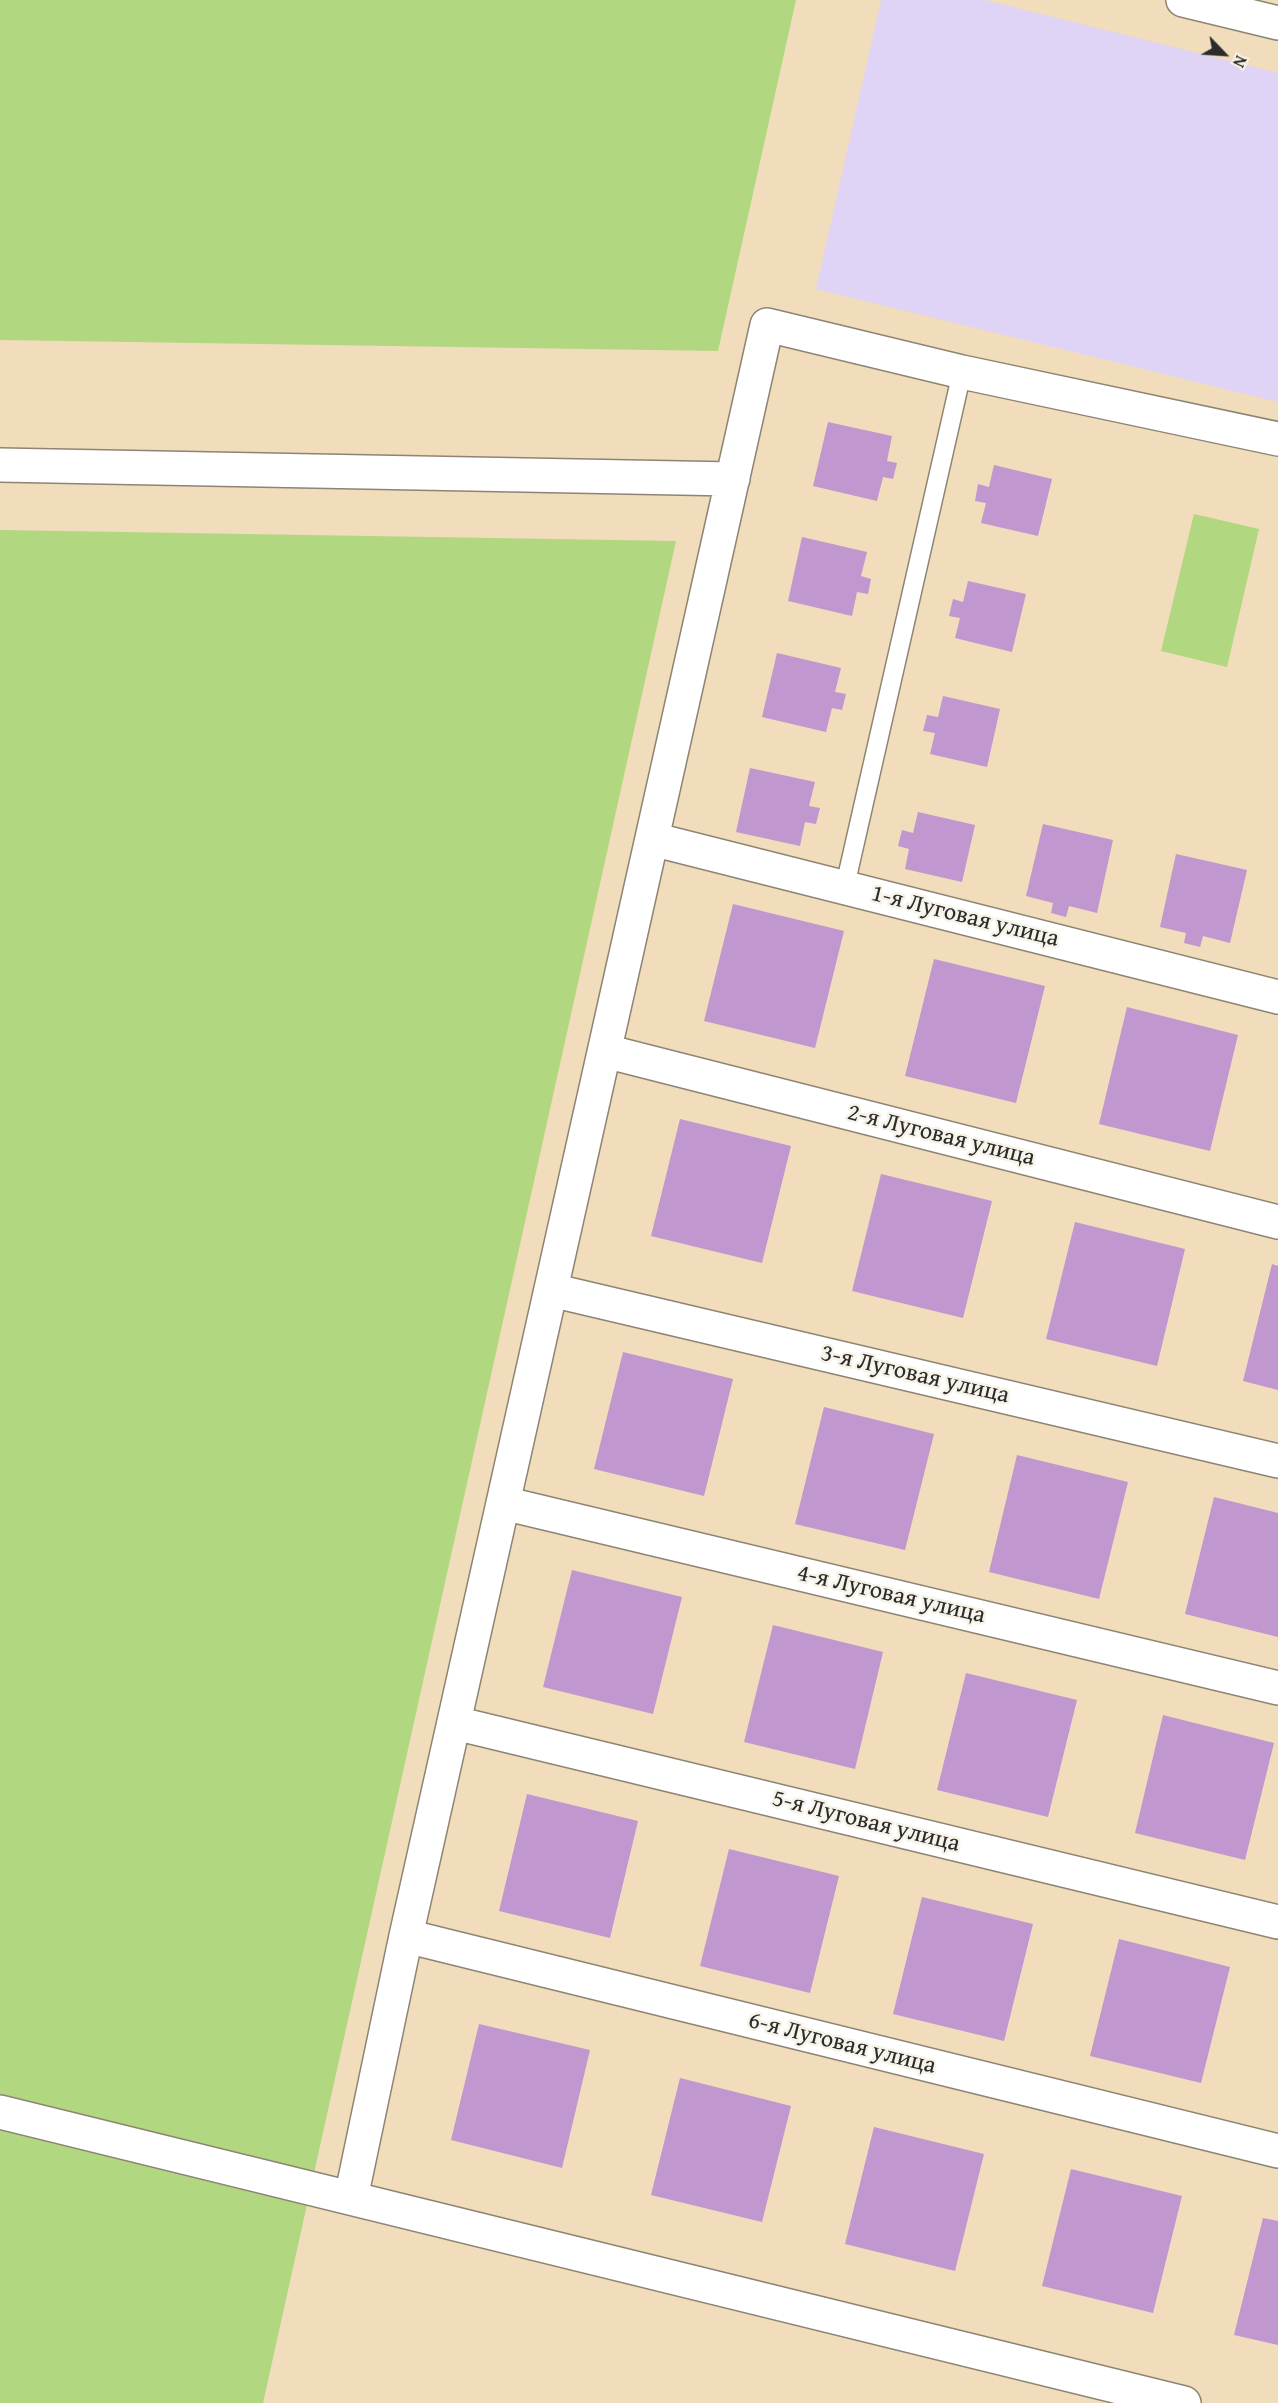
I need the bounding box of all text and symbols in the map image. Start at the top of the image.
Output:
north arrow [1194,24,1254,84]
text: N [1227,52,1253,72]
street label: 1-я Луговая улица [868,880,1062,954]
street label: 2-я Луговая улица [844,1099,1038,1173]
street label: 3-я Луговая улица [818,1339,1012,1411]
street label: 4-я Луговая улица [794,1559,988,1631]
street label: 5-я Луговая улица [769,1785,963,1859]
street label: 6-я Луговая улица [745,2007,939,2081]

